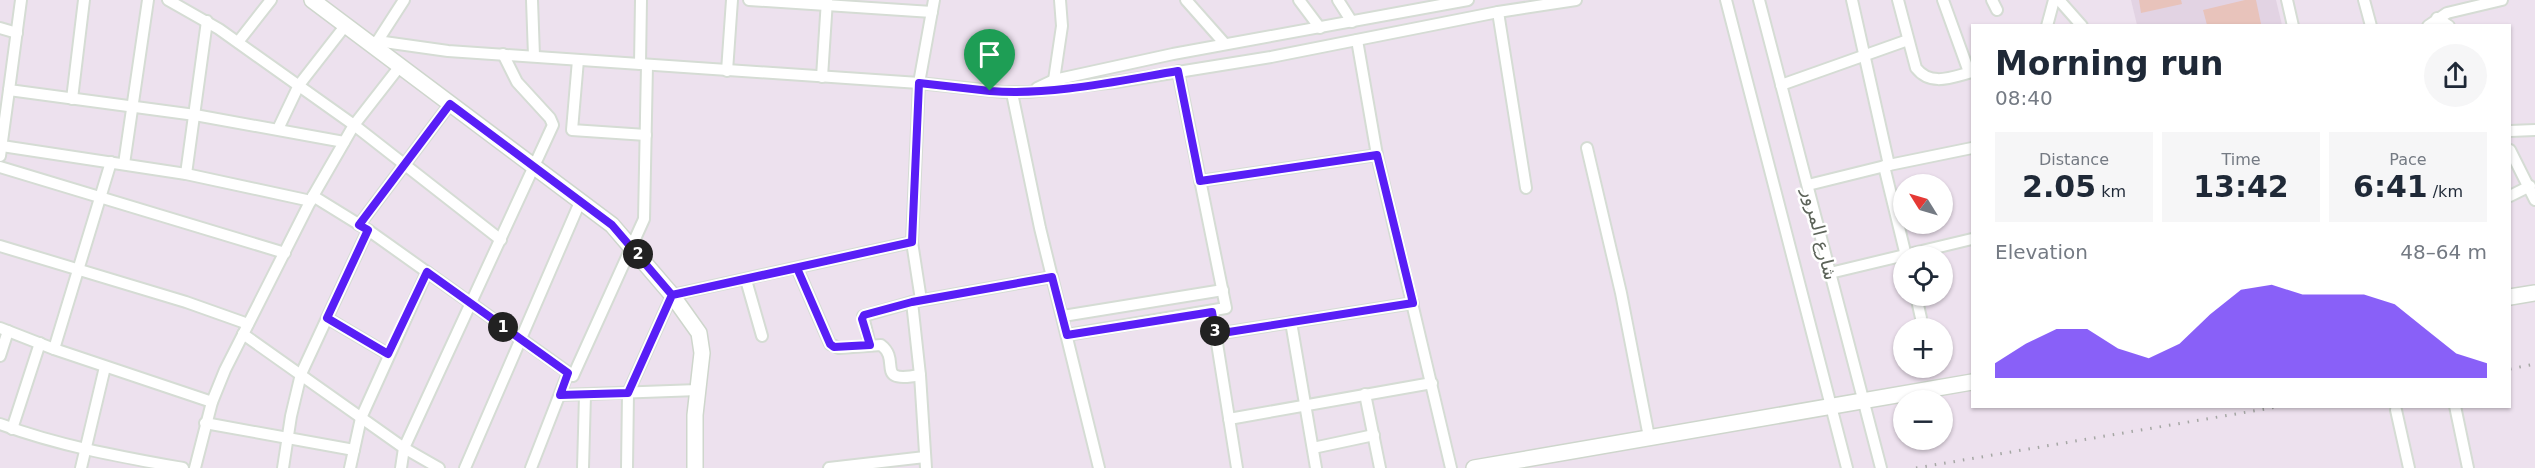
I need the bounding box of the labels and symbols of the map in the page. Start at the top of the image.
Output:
pin [964,29,1015,91]
north arrow [1893,174,1953,234]
street label: شارع المرور [1797,185,1842,282]
pin: 2 [623,239,653,269]
pin: 1 [488,312,518,342]
pin: 3 [1200,316,1230,346]

